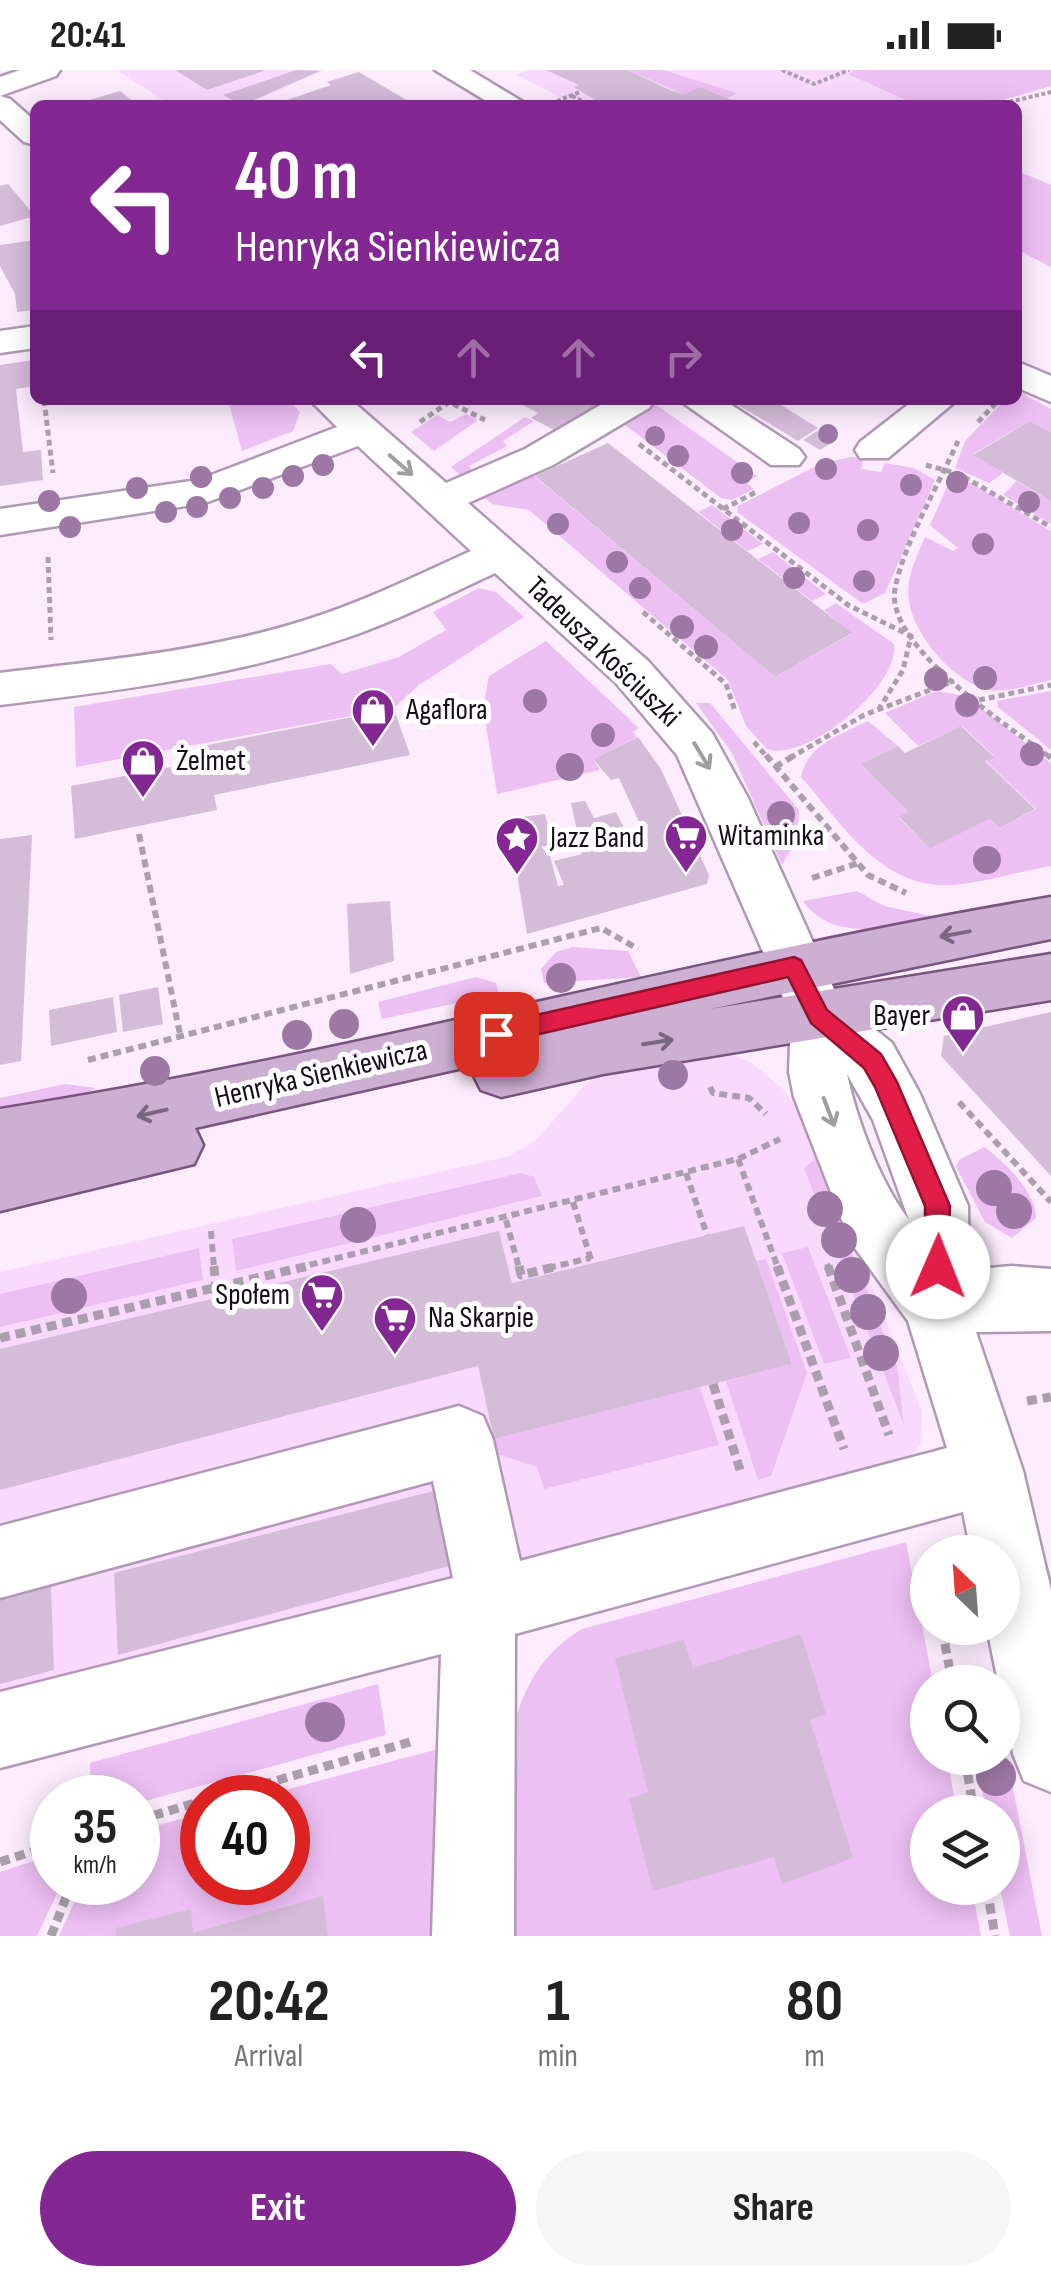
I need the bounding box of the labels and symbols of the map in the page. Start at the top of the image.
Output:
one-way arrow [388,453,414,476]
street label: Tadeusza Kościuszki [518,569,688,735]
shop icon: Agaflora [350,687,396,748]
place label: Agaflora [405,692,488,728]
shop icon: Żelmet [120,738,166,799]
one-way arrow [692,741,712,770]
place label: Żelmet [176,743,246,779]
supermarket icon: Witaminka [663,813,709,874]
place icon: Jazz Band [494,815,540,876]
place label: Witaminka [718,818,824,854]
place label: Jazz Band [549,820,644,856]
one-way arrow [939,925,972,944]
pin [454,992,539,1077]
shop icon: Bayer [940,993,986,1054]
place label: Bayer [873,998,930,1034]
street label: Henryka Sienkiewicza [211,1032,431,1116]
one-way arrow [642,1032,674,1051]
one-way arrow [821,1096,839,1127]
one-way arrow [137,1105,169,1123]
position arrow [886,1215,990,1319]
supermarket icon: Społem [299,1272,345,1333]
place label: Społem [215,1277,290,1313]
supermarket icon: Na Skarpie [372,1295,418,1356]
place label: Na Skarpie [428,1300,534,1336]
north arrow [910,1535,1020,1645]
speed limit sign: 40 [180,1775,310,1905]

